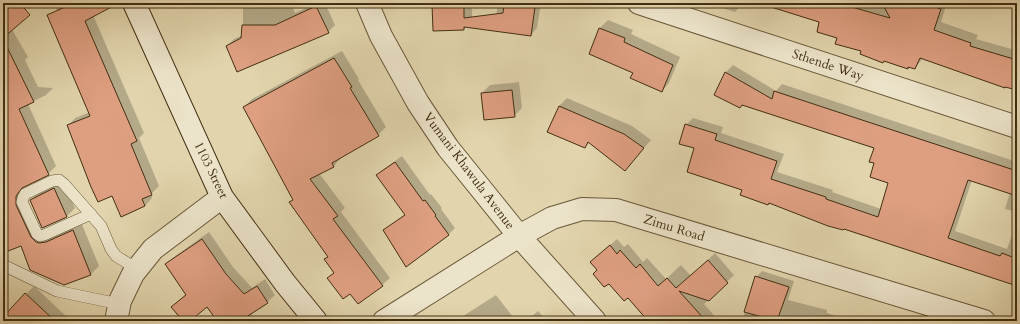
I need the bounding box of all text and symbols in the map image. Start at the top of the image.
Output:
street label: Sthende Way [790,45,866,85]
street label: Vumani Khawula Avenue [419,109,519,233]
street label: 1103 Street [189,138,233,202]
street label: Zimu Road [641,210,707,246]

